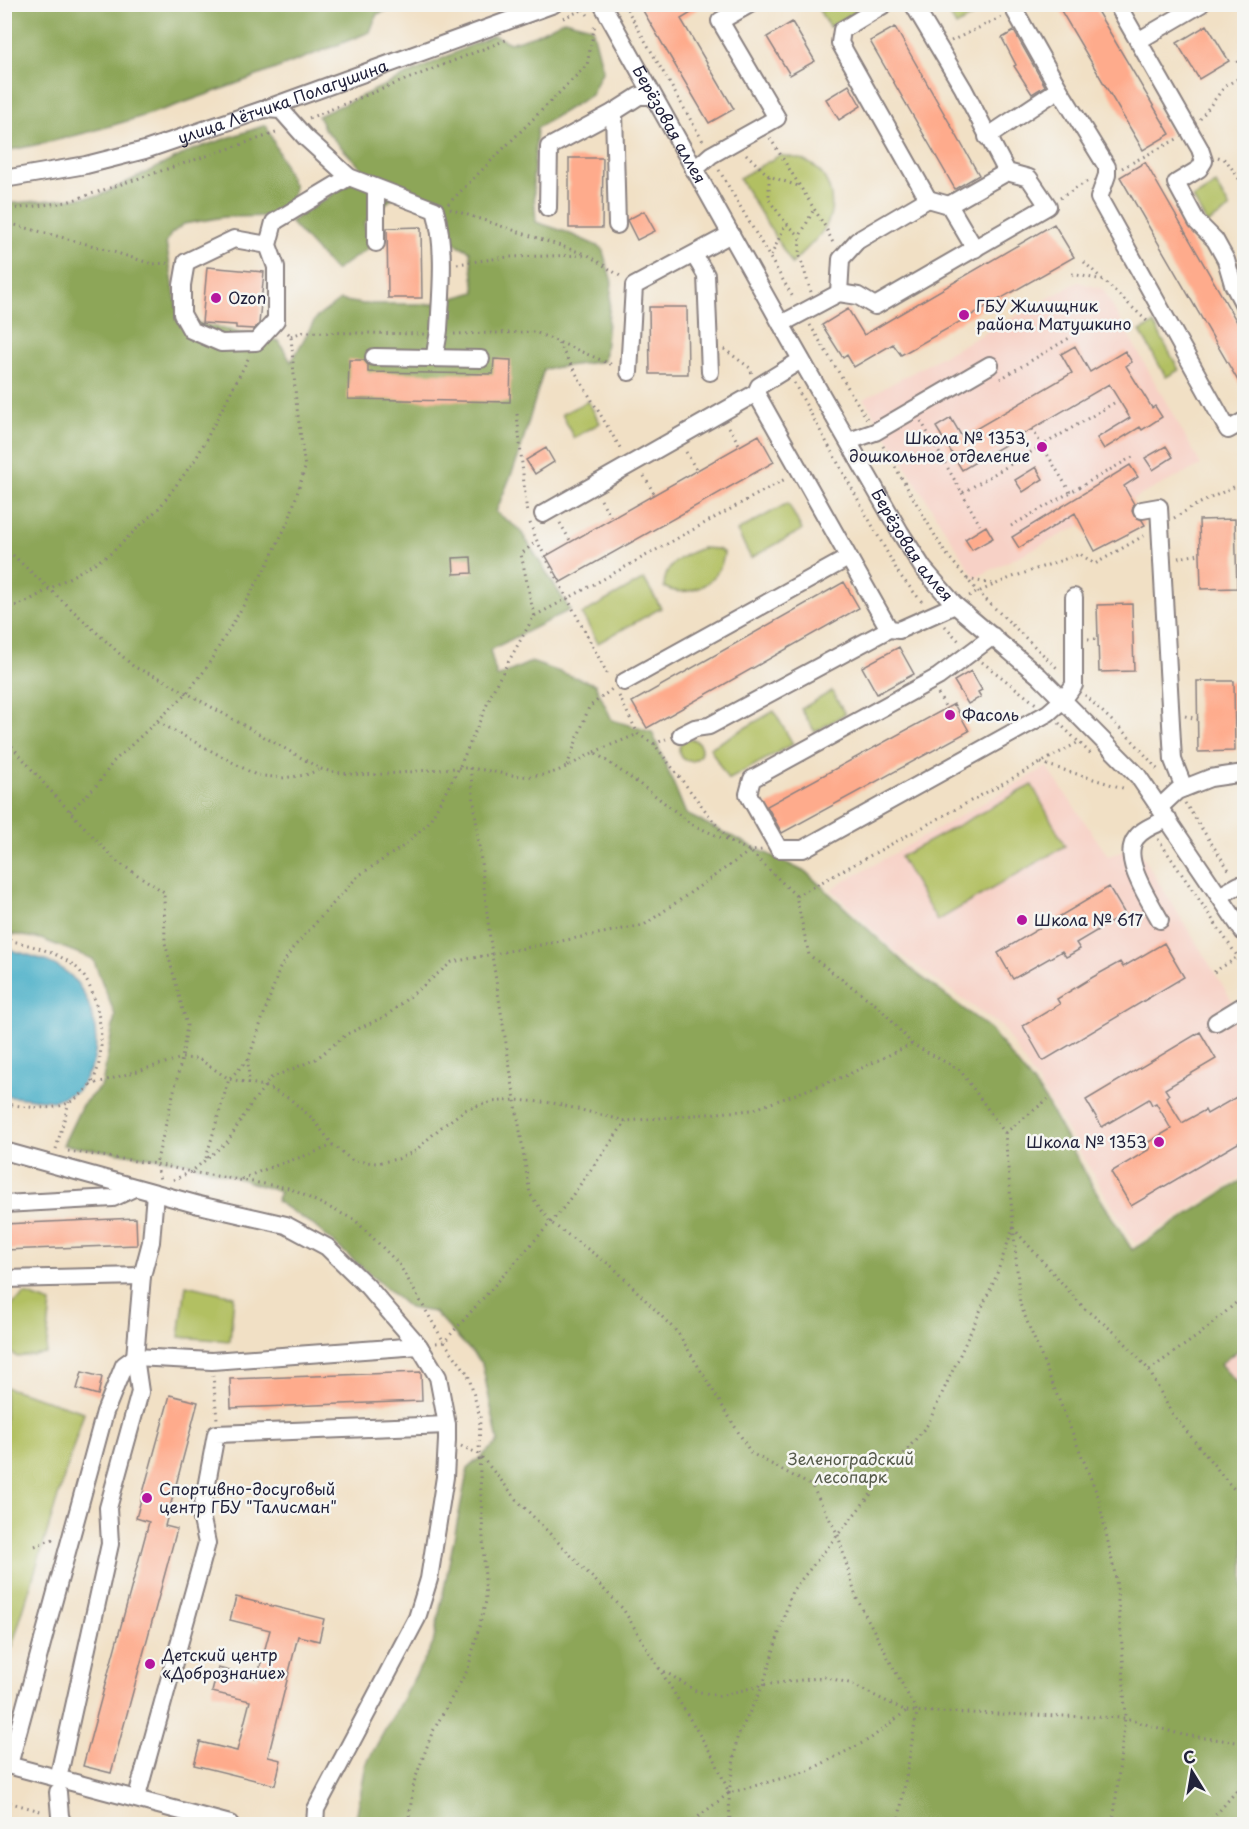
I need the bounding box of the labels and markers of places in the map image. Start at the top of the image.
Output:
place label: Ozon [228,285,266,309]
marker: Ozon [209,291,223,305]
place label: ГБУ Жилищник района Матушкино [976,293,1132,335]
marker: ГБУ Жилищник района Матушкино [957,308,971,322]
place label: Школа № 1353, дошкольное отделение [849,425,1030,467]
marker: Школа № 1353, дошкольное отделение [1035,440,1049,454]
place label: Фасоль [962,702,1019,726]
marker: Фасоль [943,708,957,722]
place label: Школа № 617 [1034,907,1144,931]
marker: Школа № 617 [1015,913,1029,927]
place label: Школа № 1353 [1026,1129,1147,1153]
marker: Школа № 1353 [1152,1135,1166,1149]
place label: Спортивно-досуговый центр ГБУ "Талисман" [159,1476,337,1518]
marker: Спортивно-досуговый центр ГБУ "Талисман" [140,1491,154,1505]
place label: Детский центр «Добрознание» [161,1642,285,1684]
marker: Детский центр «Добрознание» [143,1657,157,1671]

